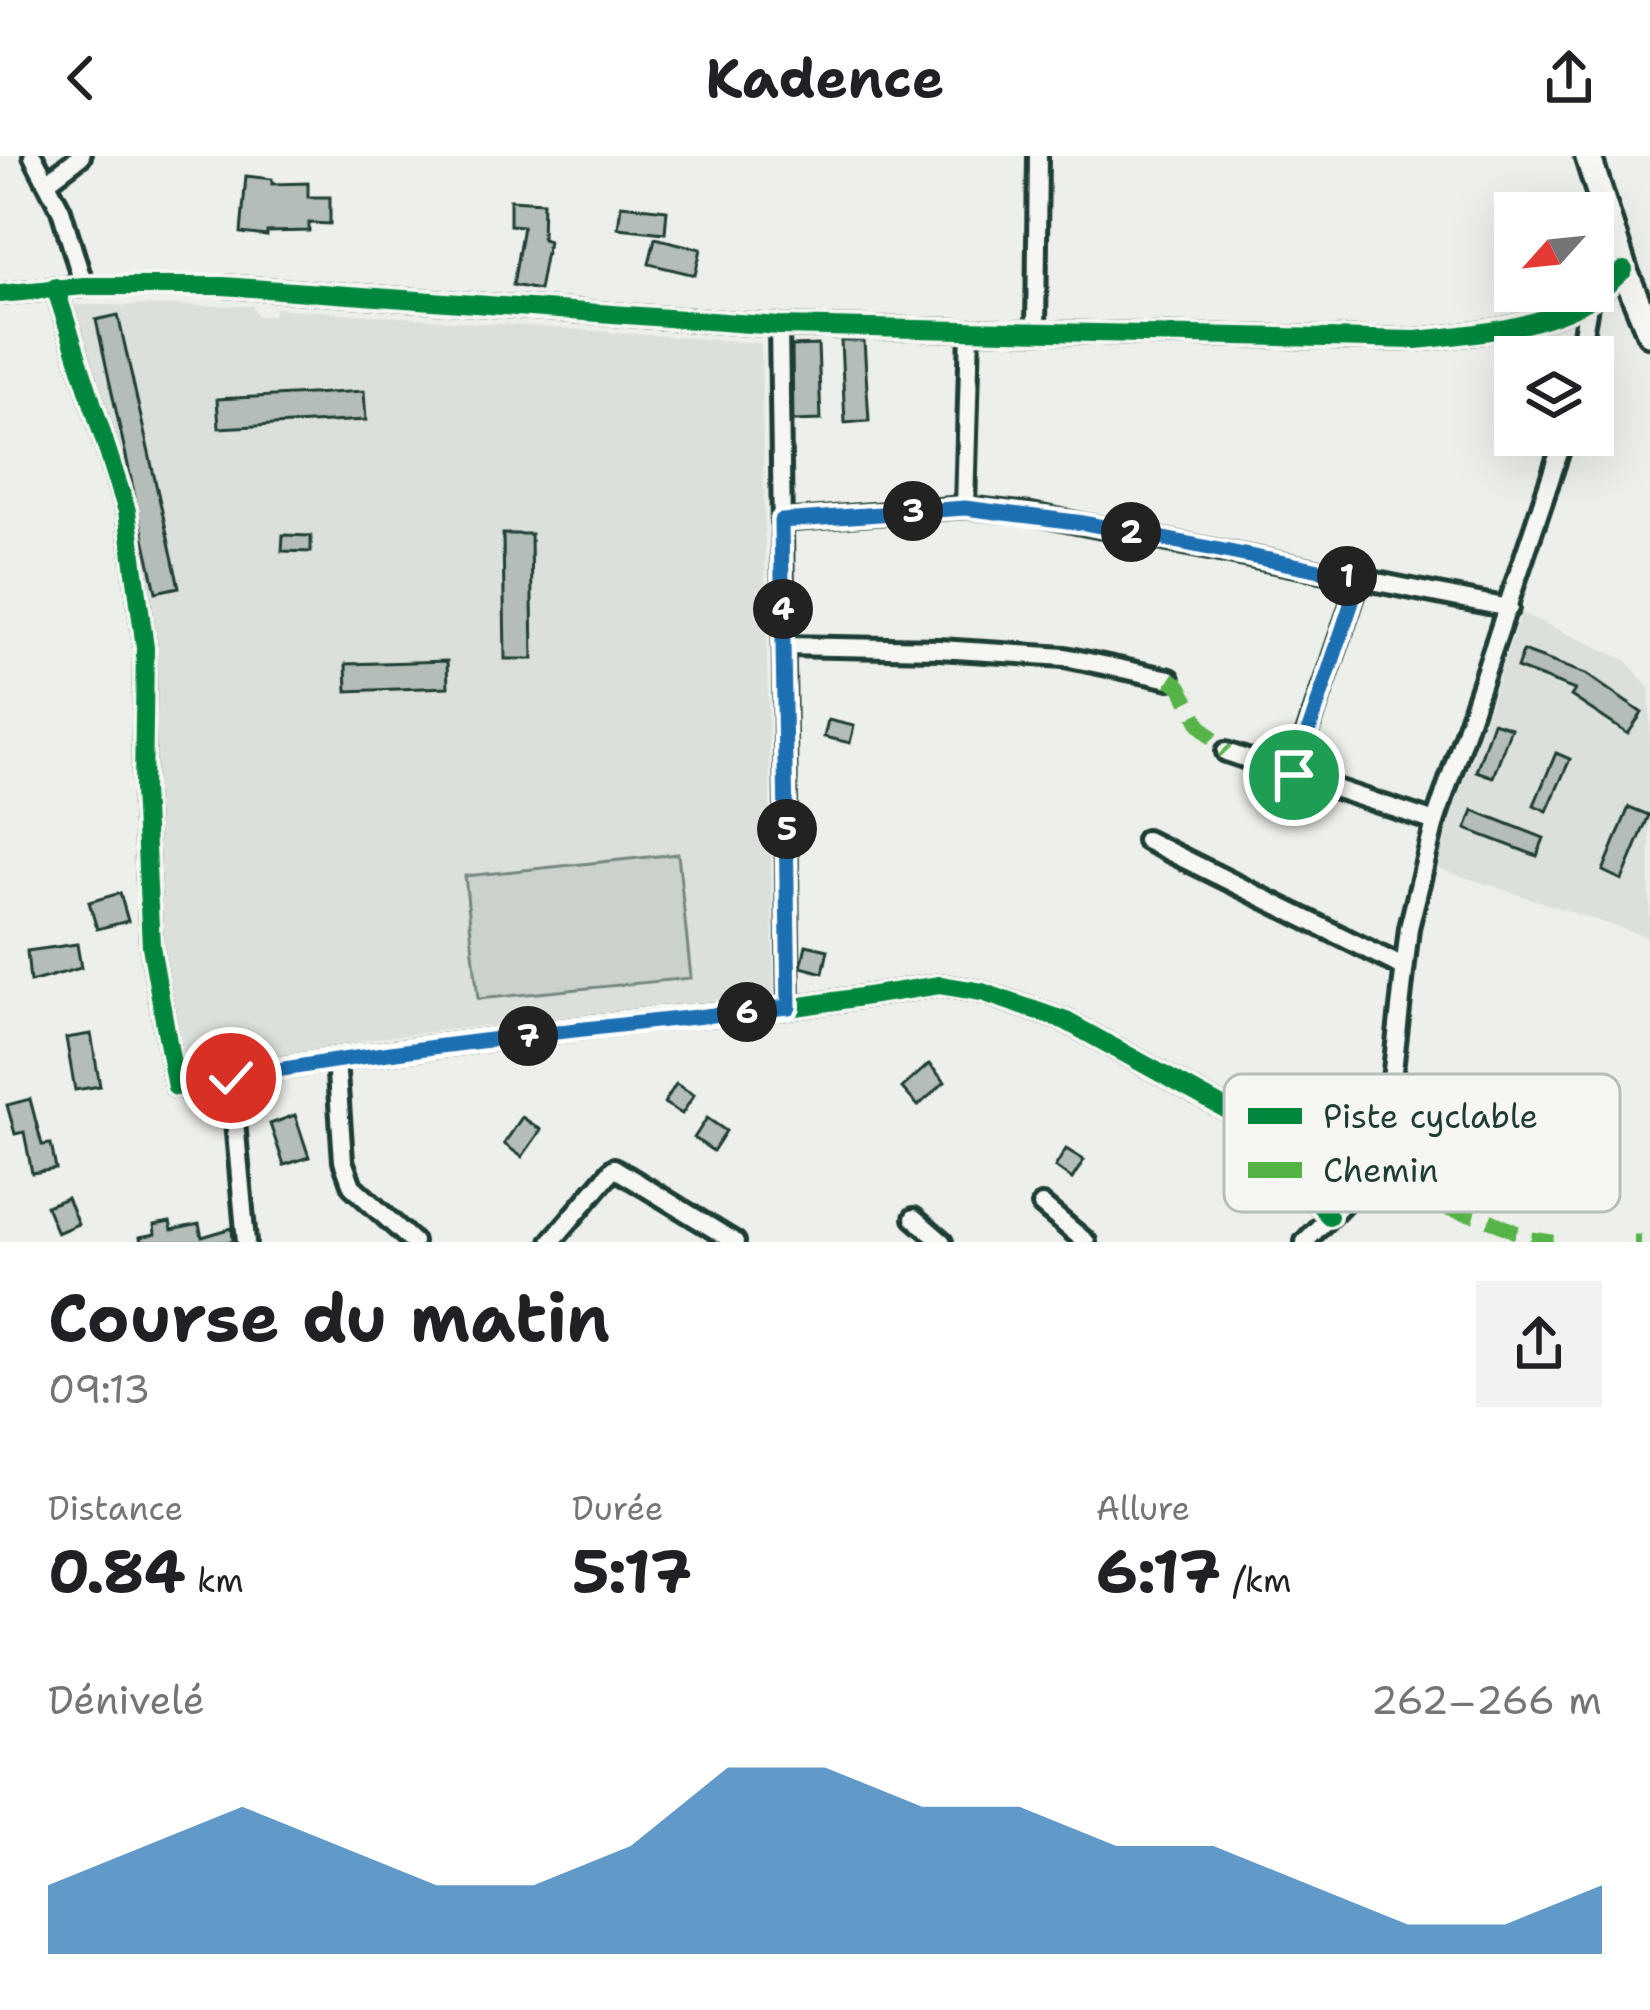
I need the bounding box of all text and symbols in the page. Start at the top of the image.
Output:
text: Kadence [706,42,944,114]
icon: back [48,45,114,111]
icon: share [1536,45,1602,111]
north arrow [1494,192,1614,312]
map controls [1494,192,1614,456]
button: layers [1494,336,1614,456]
pin: 3 [883,481,943,541]
text: 3 [901,488,925,533]
pin: 2 [1101,502,1161,562]
text: 2 [1119,509,1143,554]
pin: 1 [1317,546,1377,606]
text: 1 [1339,553,1355,598]
pin: 4 [753,579,813,639]
text: 4 [771,586,795,631]
pin [1243,724,1345,826]
icon: arrive [1261,742,1327,808]
pin: 5 [757,799,817,859]
text: 5 [777,806,797,851]
pin: 6 [717,982,777,1042]
text: 6 [735,989,759,1034]
pin: 7 [498,1006,558,1066]
text: 7 [516,1013,540,1058]
pin [180,1027,282,1129]
icon: check [198,1045,264,1111]
legend [1224,1074,1620,1212]
text: Piste cyclable [1323,1094,1538,1139]
text: Chemin [1323,1148,1439,1193]
text: Course du matin [48,1274,610,1362]
button: share [1476,1281,1602,1407]
text: 09:13 [48,1363,150,1415]
text: Distance [48,1486,183,1531]
text: Durée [572,1486,663,1531]
text: Allure [1096,1486,1190,1531]
text: 0.84 [48,1531,186,1611]
text: 5:17 [572,1531,692,1611]
text: 6:17 [1096,1531,1221,1611]
text: km [186,1558,244,1603]
text: /km [1221,1558,1291,1603]
text: Dénivelé [48,1674,205,1726]
text: 262–266 m [1371,1674,1602,1726]

